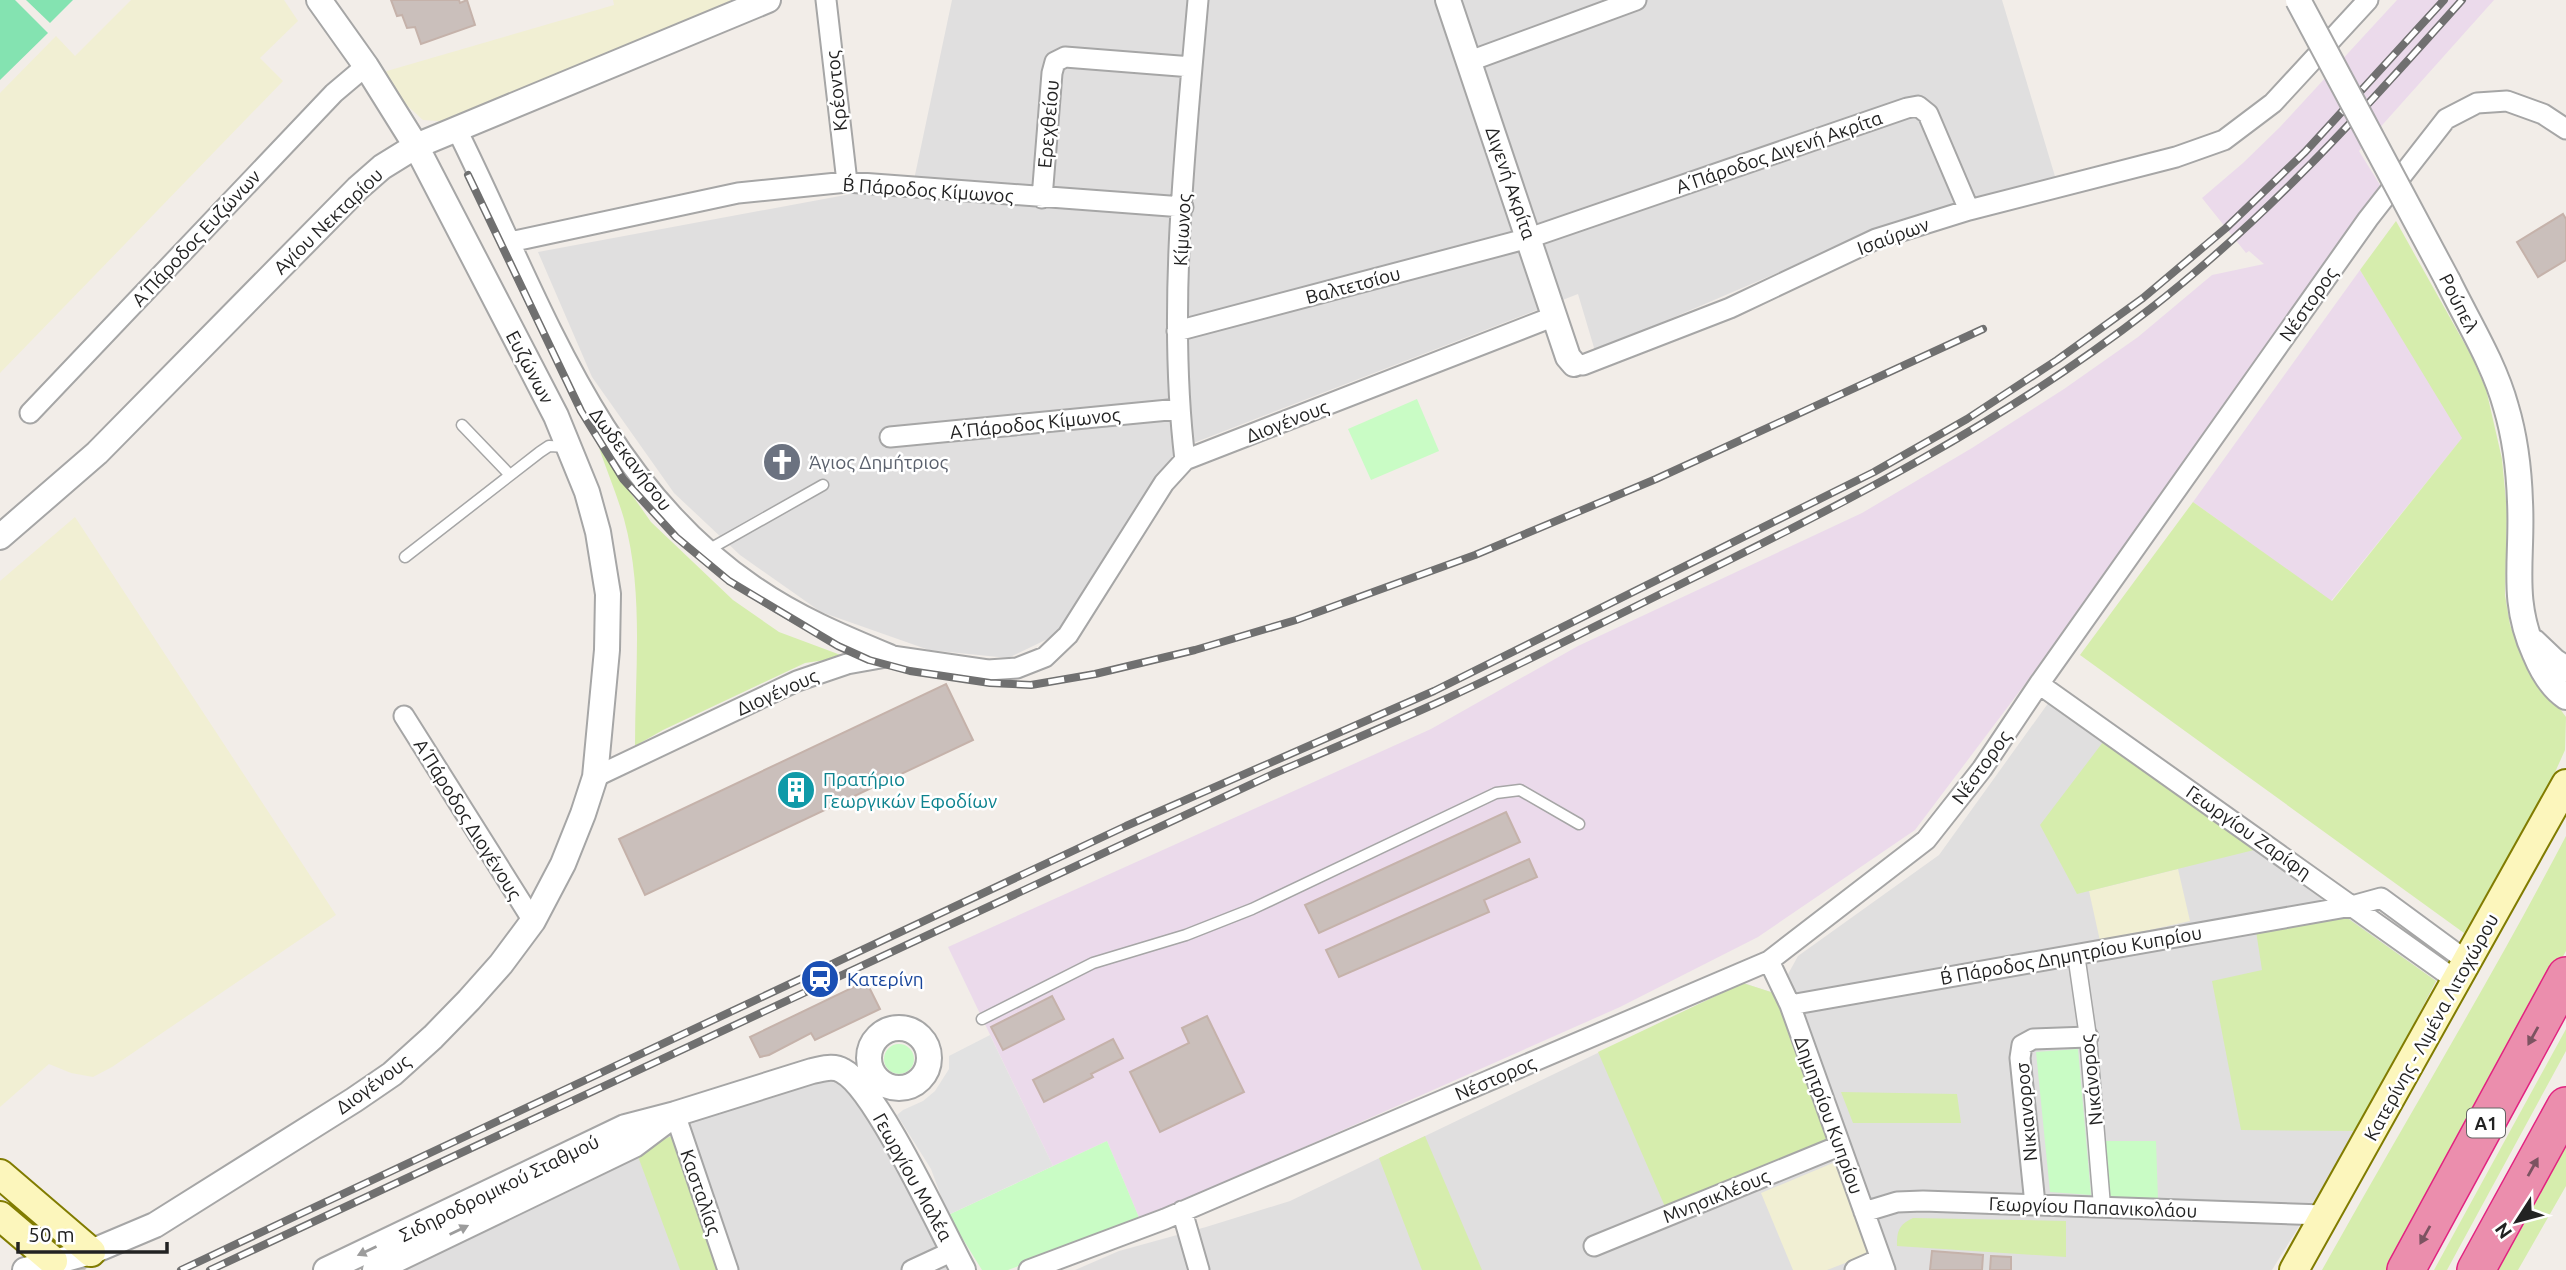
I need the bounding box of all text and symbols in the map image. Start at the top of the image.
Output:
street label: Κρέοντος [821,49,851,132]
street label: Ερεχθείου [1033,79,1063,169]
street label: Α΄ Πάροδος Διγενή Ακρίτα [1673,106,1885,198]
street label: Διγενή Ακρίτα [1481,124,1541,242]
street label: Αγίου Νεκταρίου [269,163,387,279]
street label: Α΄ Πάροδος Ευζώνων [127,165,265,311]
street label: Β΄ Πάροδος Κίμωνος [842,173,1014,207]
street label: Κίμωνος [1169,193,1195,267]
street label: Ισαύρων [1854,213,1932,259]
street label: Βαλτετσίου [1303,262,1403,308]
street label: Νέστορος [2275,262,2342,345]
street label: Ρούπελ [2435,270,2483,337]
street label: Ευζώνων [502,327,558,407]
street label: Διογένους [1243,395,1332,447]
street label: Δωδεκανήσου [585,403,677,515]
street label: Α΄ Πάροδος Κίμωνος [949,403,1122,443]
church icon: Άγιος Δημήτριος [761,441,803,483]
place label: Άγιος Δημήτριος [809,451,949,473]
street label: Διογένους [733,664,821,720]
street label: Νέστορος [1947,726,2015,808]
street label: Α΄ Πάροδος Διογένους [410,735,527,904]
place label: Πρατήριο Γεωργικών Εφοδίων [823,768,997,812]
building icon: Πρατήριο Γεωργικών Εφοδίων [775,769,817,811]
street label: Γεωργίου Ζαρίφη [2182,781,2316,883]
street label: Κατερίνης - Λιμένα Λιτοχώρου [2359,910,2503,1144]
street label: Β΄ Πάροδος Δημητρίου Κυπρίου [1938,921,2204,989]
station icon: Κατερίνη [799,958,841,1000]
place label: Κατερίνη [847,968,924,990]
one-way arrow [2528,1026,2540,1046]
street label: Δημητρίου Κυπρίου [1790,1033,1868,1197]
street label: Νικάνορος [2075,1033,2107,1127]
street label: Διογένους [332,1049,415,1118]
street label: Νέστορος [1451,1051,1539,1105]
street label: Νικιανοροσ [2011,1061,2041,1162]
road number: Α1 [2467,1108,2505,1138]
street label: Γεωργίου Μαλέα [869,1109,957,1245]
street label: Σιδηροδρομικού Σταθμού [396,1130,602,1246]
street label: Κασταλίας [676,1146,726,1238]
one-way arrow [2527,1157,2538,1177]
street label: Μνησικλέους [1660,1165,1773,1227]
north arrow [2482,1186,2552,1256]
street label: Γεωργίου Παπανικολάου [1988,1192,2198,1222]
scale bar [18,1210,166,1254]
text: N [2490,1219,2516,1243]
text: 50 m [28,1222,75,1246]
one-way arrow [449,1225,469,1236]
one-way arrow [2419,1226,2431,1246]
one-way arrow [357,1246,378,1257]

